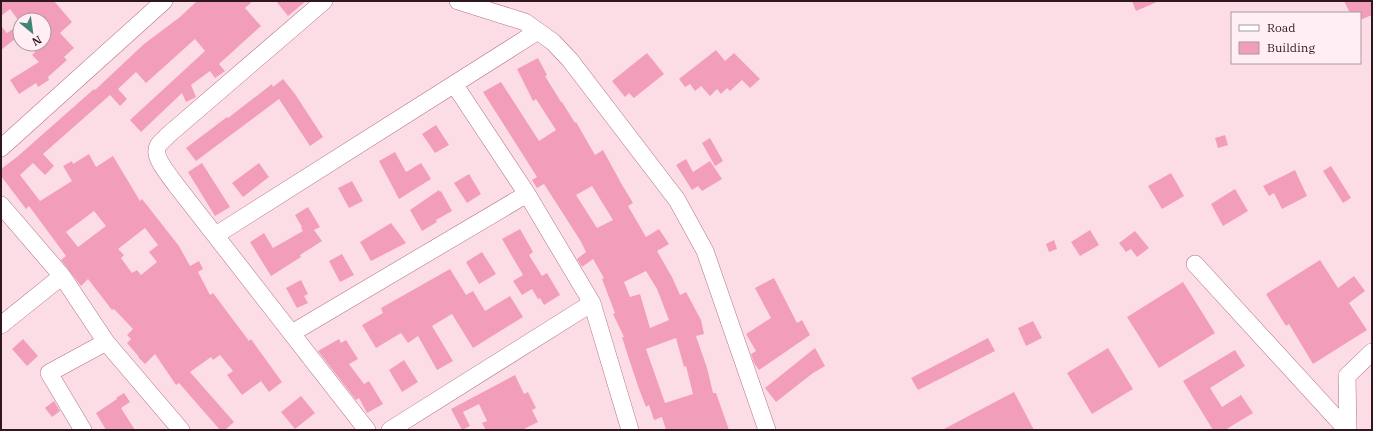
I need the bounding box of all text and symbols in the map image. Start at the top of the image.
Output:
north arrow [12,12,52,52]
legend [1231,12,1361,64]
text: Road [1267,20,1296,35]
text: N [29,33,44,49]
text: Building [1267,40,1315,55]

